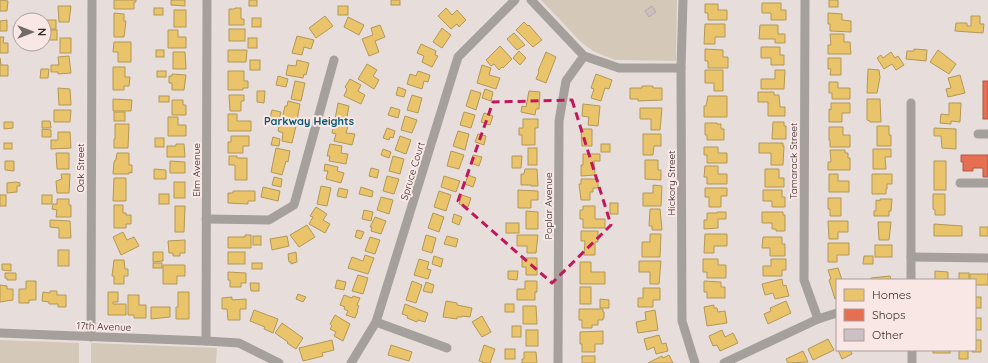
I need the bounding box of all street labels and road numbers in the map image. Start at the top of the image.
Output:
street label: Tamarack Street [787,122,800,199]
street label: Spruce Court [397,140,428,202]
street label: Oak Street [74,143,87,193]
street label: Elm Avenue [190,143,203,197]
street label: Hickory Street [665,150,678,216]
street label: Poplar Avenue [542,172,555,240]
street label: 17th Avenue [76,319,132,334]

